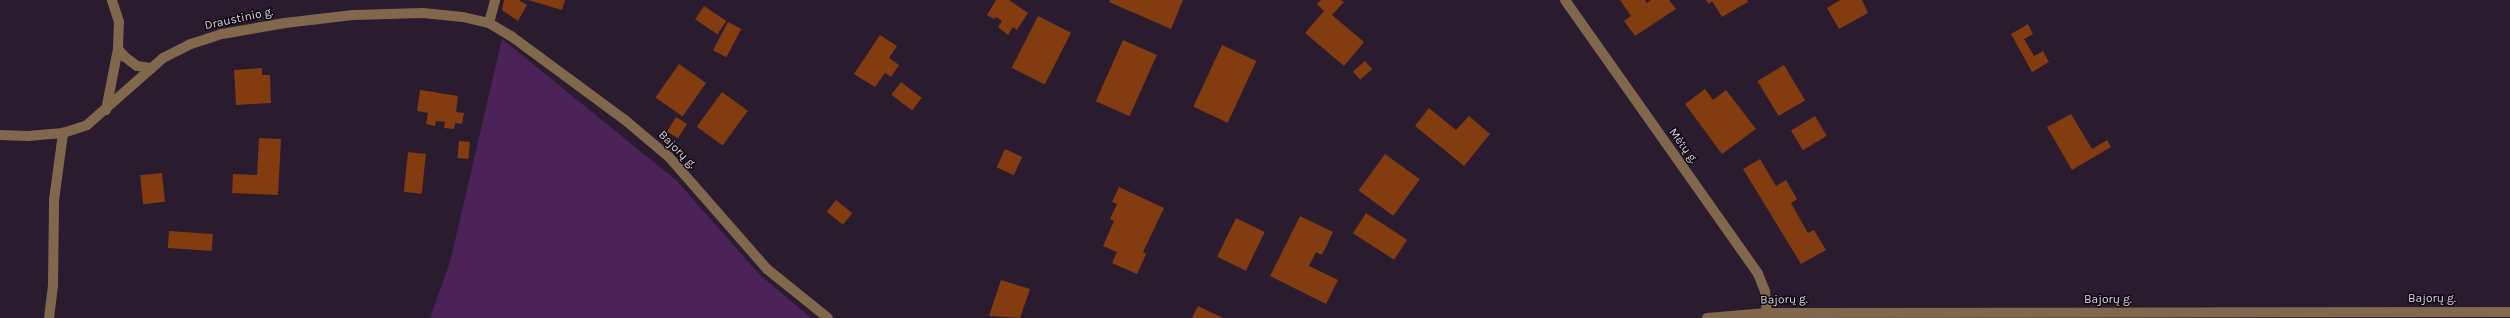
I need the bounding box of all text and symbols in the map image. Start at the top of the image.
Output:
street label: Draustinio g. [203,5,275,33]
street label: Mėtų g. [1665,126,1701,166]
street label: Bajorų g. [655,128,699,172]
street label: Bajorų g. [1760,292,1808,308]
street label: Bajorų g. [2408,292,2456,306]
street label: Bajorų g. [2084,293,2132,307]

